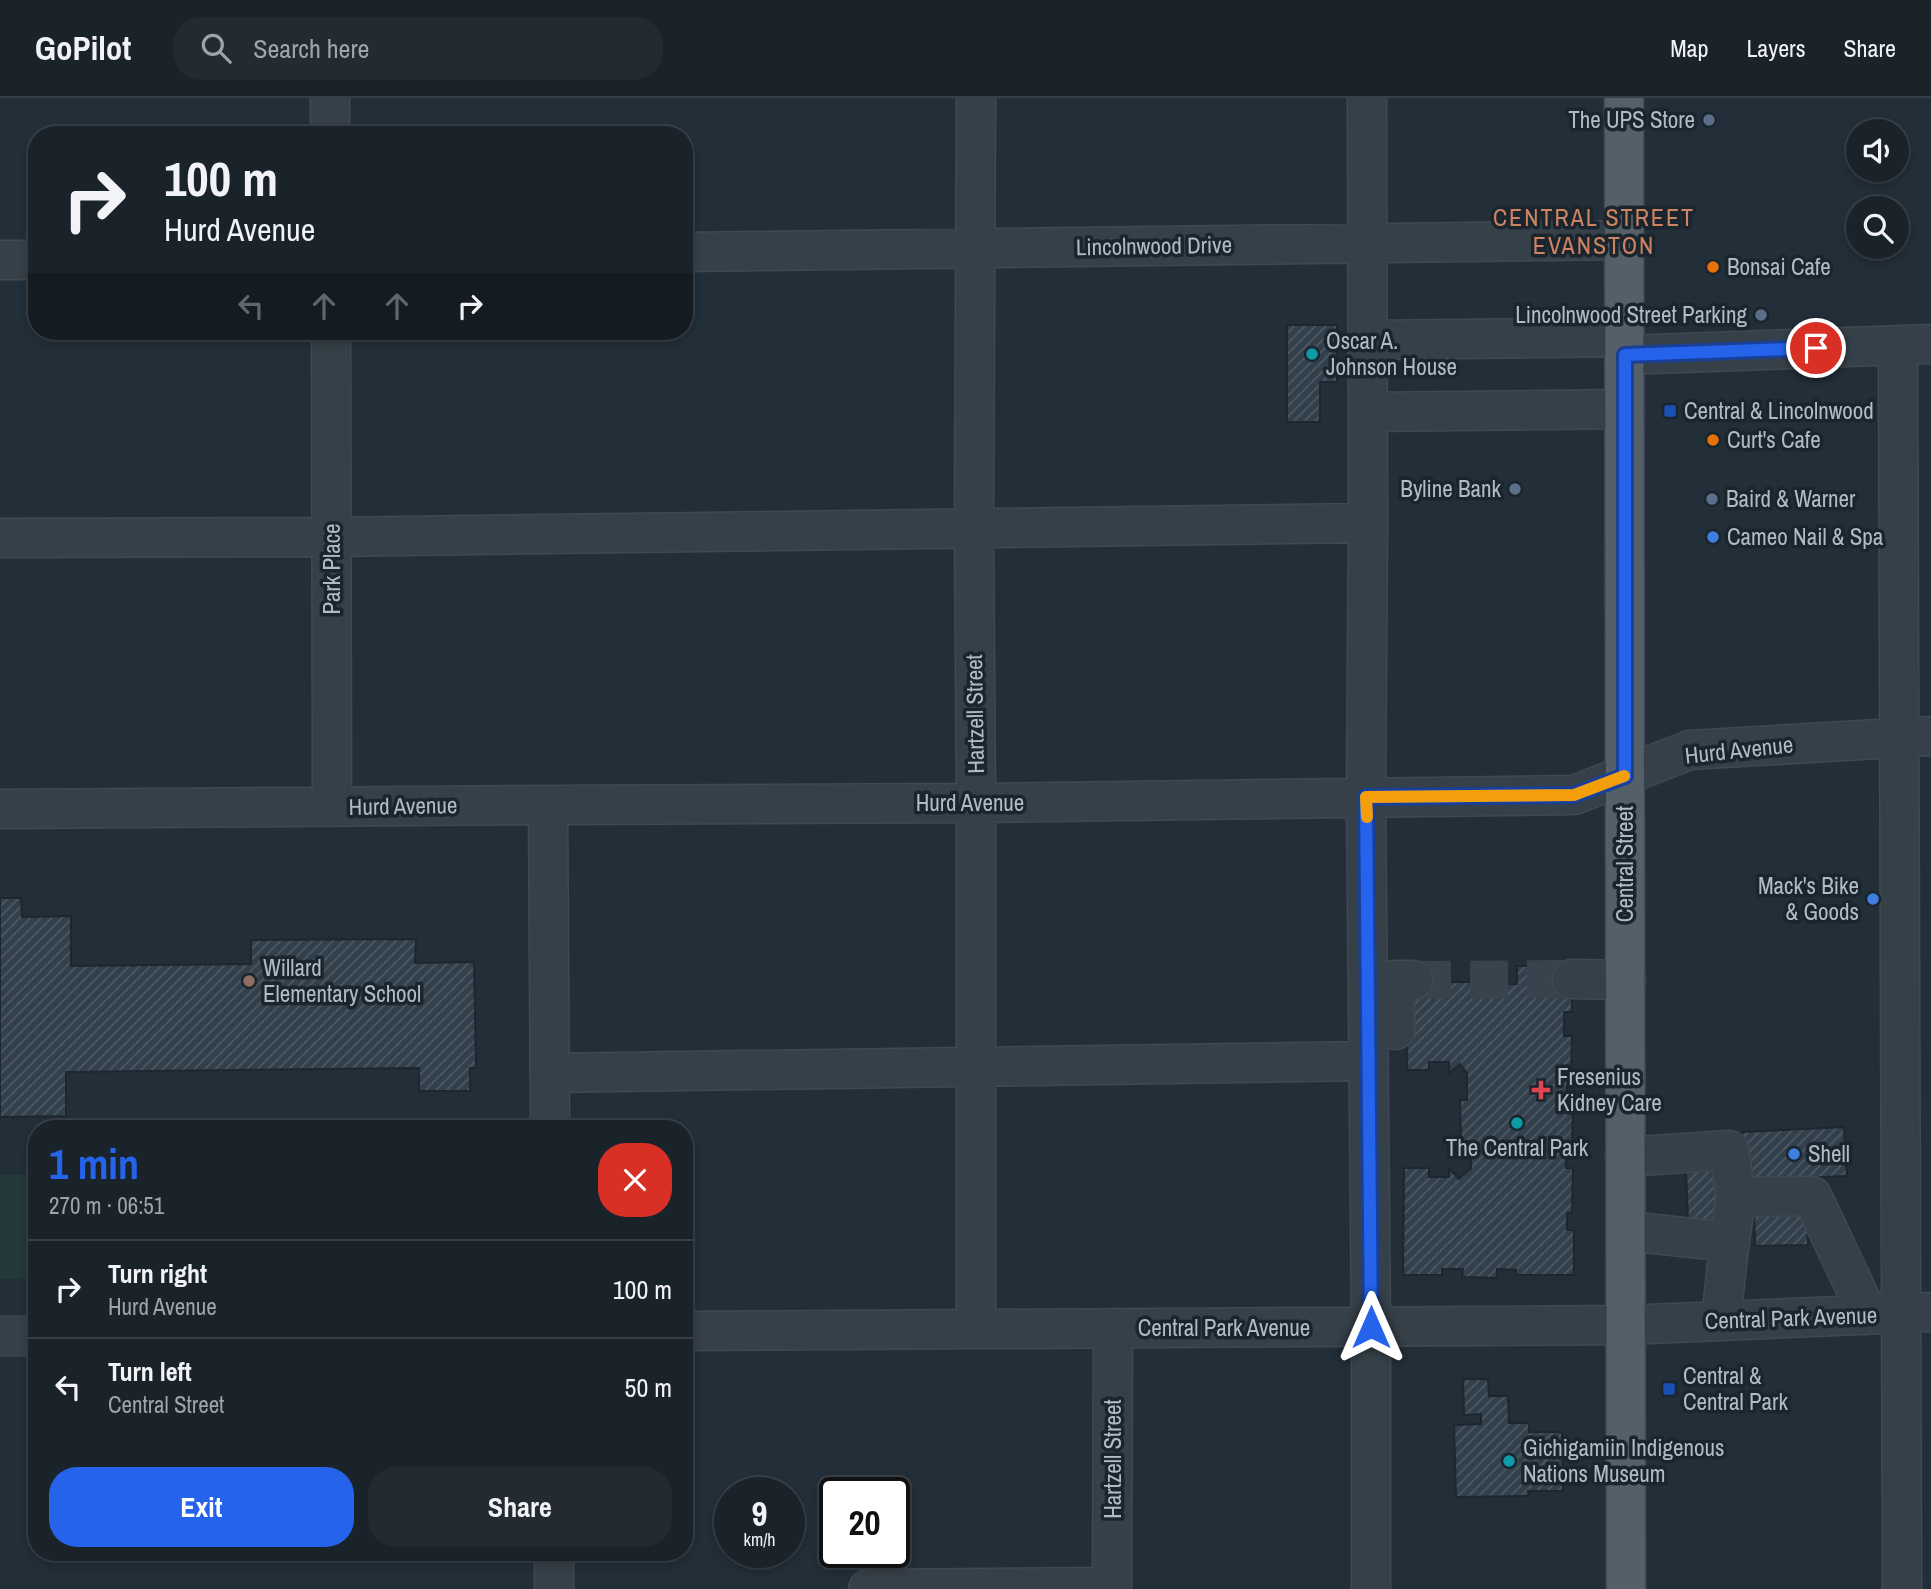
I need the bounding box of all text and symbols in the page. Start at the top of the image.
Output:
search box [173,17,663,80]
text: GoPilot [35,26,131,70]
icon: search [197,29,235,67]
text: Search here [253,31,369,66]
text: Map [1670,32,1708,64]
text: Layers [1746,32,1805,64]
text: Share [1843,32,1896,64]
place label: The UPS Store [1568,104,1695,135]
marker: The UPS Store [1701,112,1717,128]
map controls [1846,119,1909,259]
button: sound [1846,119,1909,182]
text: 100 m [164,145,278,211]
icon: right [49,154,140,245]
button: search [1846,196,1909,259]
district label: CENTRAL STREET EVANSTON [1493,201,1695,261]
text: Hurd Avenue [164,208,315,251]
street label: Lincolnwood Drive [1076,229,1232,262]
place label: Bonsai Cafe [1727,251,1831,282]
marker: Bonsai Cafe [1705,259,1721,275]
icon: left [232,287,270,325]
icon: ahead [305,287,343,325]
icon: ahead [378,287,416,325]
icon: right [451,287,489,325]
place label: Lincolnwood Street Parking [1515,299,1748,330]
marker: Lincolnwood Street Parking [1753,307,1769,323]
pin [1786,318,1846,378]
place label: Oscar A. Johnson House [1326,325,1457,382]
icon: arrive [1797,329,1835,367]
marker: Oscar A. Johnson House [1304,346,1320,362]
place label: Central & Lincolnwood [1684,395,1874,426]
marker: Central & Lincolnwood [1662,403,1678,419]
place label: Curt's Cafe [1727,424,1821,455]
marker: Curt's Cafe [1705,432,1721,448]
place label: Byline Bank [1400,473,1502,504]
marker: Byline Bank [1507,481,1523,497]
place label: Baird & Warner [1726,483,1856,514]
marker: Baird & Warner [1704,491,1720,507]
place label: Cameo Nail & Spa [1727,521,1884,552]
street label: Park Place [316,523,347,615]
marker: Cameo Nail & Spa [1705,529,1721,545]
street label: Hartzell Street [958,654,991,774]
street label: Hurd Avenue [1683,728,1795,771]
street label: Hurd Avenue [916,787,1024,818]
street label: Hurd Avenue [348,789,458,822]
street label: Central Street [1609,806,1640,922]
place label: Mack's Bike & Goods [1758,870,1859,927]
marker: Mack's Bike & Goods [1865,891,1881,907]
place label: Willard Elementary School [263,952,421,1009]
marker: Willard Elementary School [241,973,257,989]
place label: Fresenius Kidney Care [1557,1061,1662,1118]
marker: Fresenius Kidney Care [1531,1080,1551,1100]
marker: The Central Park [1509,1115,1525,1131]
place label: The Central Park [1446,1132,1589,1163]
text: 1 min [49,1136,139,1192]
place label: Shell [1808,1138,1850,1169]
button: close [598,1143,672,1217]
marker: Shell [1786,1146,1802,1162]
text: 270 m · 06:51 [49,1190,164,1221]
text: Turn right [108,1256,207,1291]
icon: right [49,1270,87,1308]
text: 100 m [613,1272,672,1307]
position arrow [1334,1290,1408,1364]
text: Hurd Avenue [108,1291,217,1322]
street label: Central Park Avenue [1704,1299,1878,1336]
street label: Central Park Avenue [1138,1312,1310,1343]
text: Turn left [108,1354,192,1389]
place label: Central & Central Park [1683,1360,1788,1417]
icon: left [49,1368,87,1406]
text: 50 m [625,1370,672,1405]
marker: Central & Central Park [1661,1381,1677,1397]
text: Central Street [108,1389,224,1420]
street label: Hartzell Street [1097,1399,1128,1519]
place label: Gichigamiin Indigenous Nations Museum [1523,1432,1724,1489]
marker: Gichigamiin Indigenous Nations Museum [1501,1453,1517,1469]
button: Exit [49,1467,354,1547]
button: Share [368,1467,672,1547]
speed limit sign: 20 [819,1477,910,1568]
text: 9 [752,1490,767,1537]
text: km/h [744,1527,776,1552]

